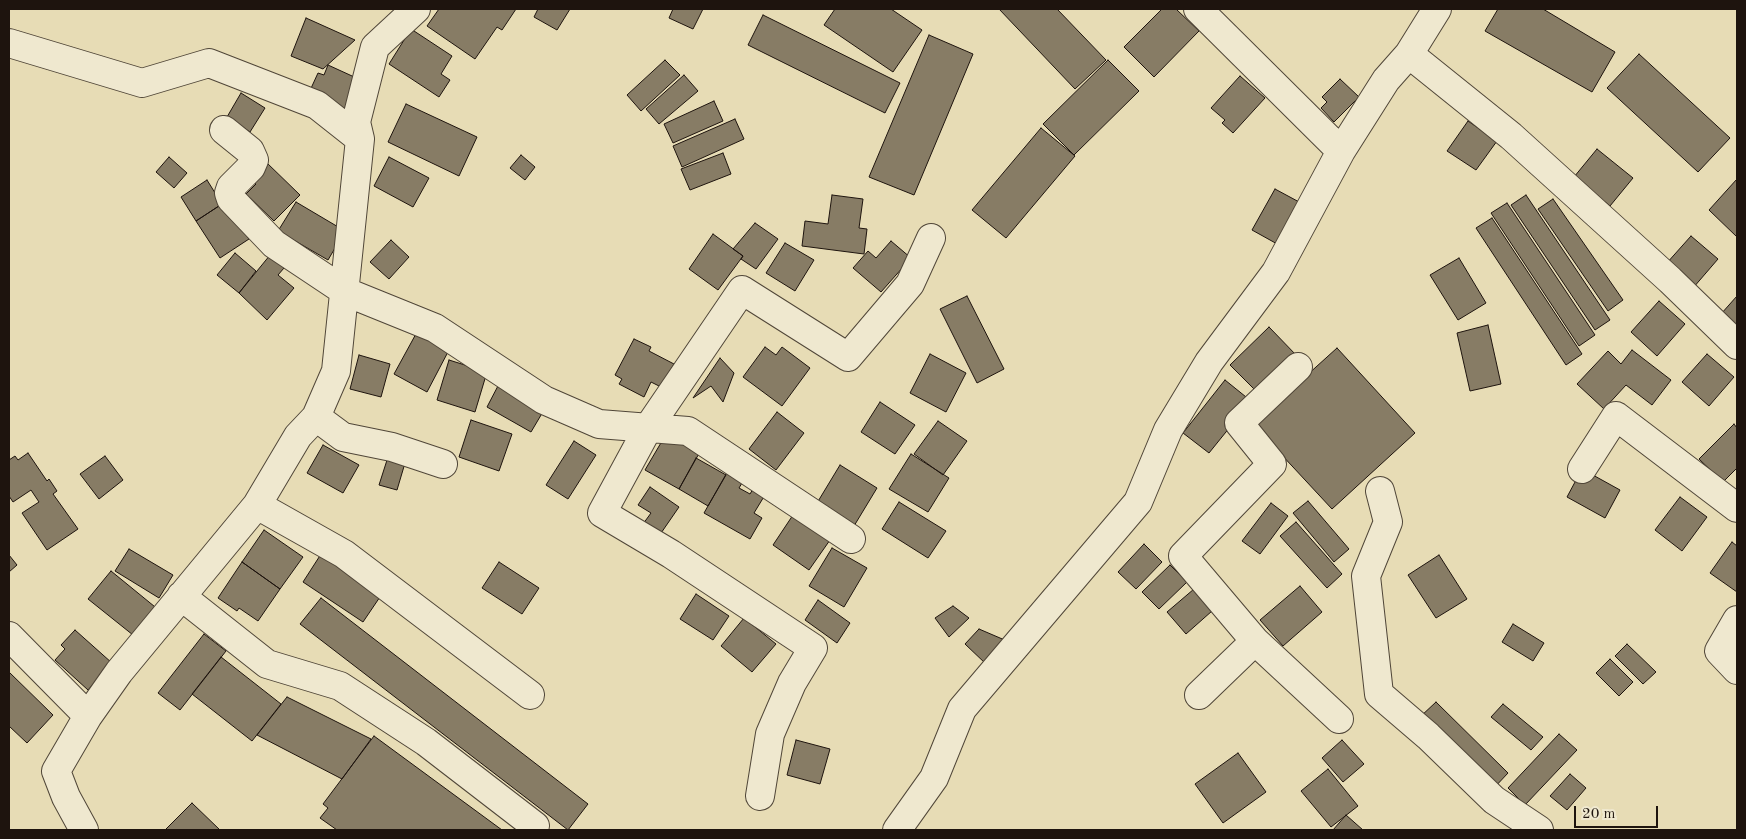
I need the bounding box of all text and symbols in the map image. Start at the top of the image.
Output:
scale bar [1576,796,1660,828]
text: 20 m [1582,807,1616,822]

